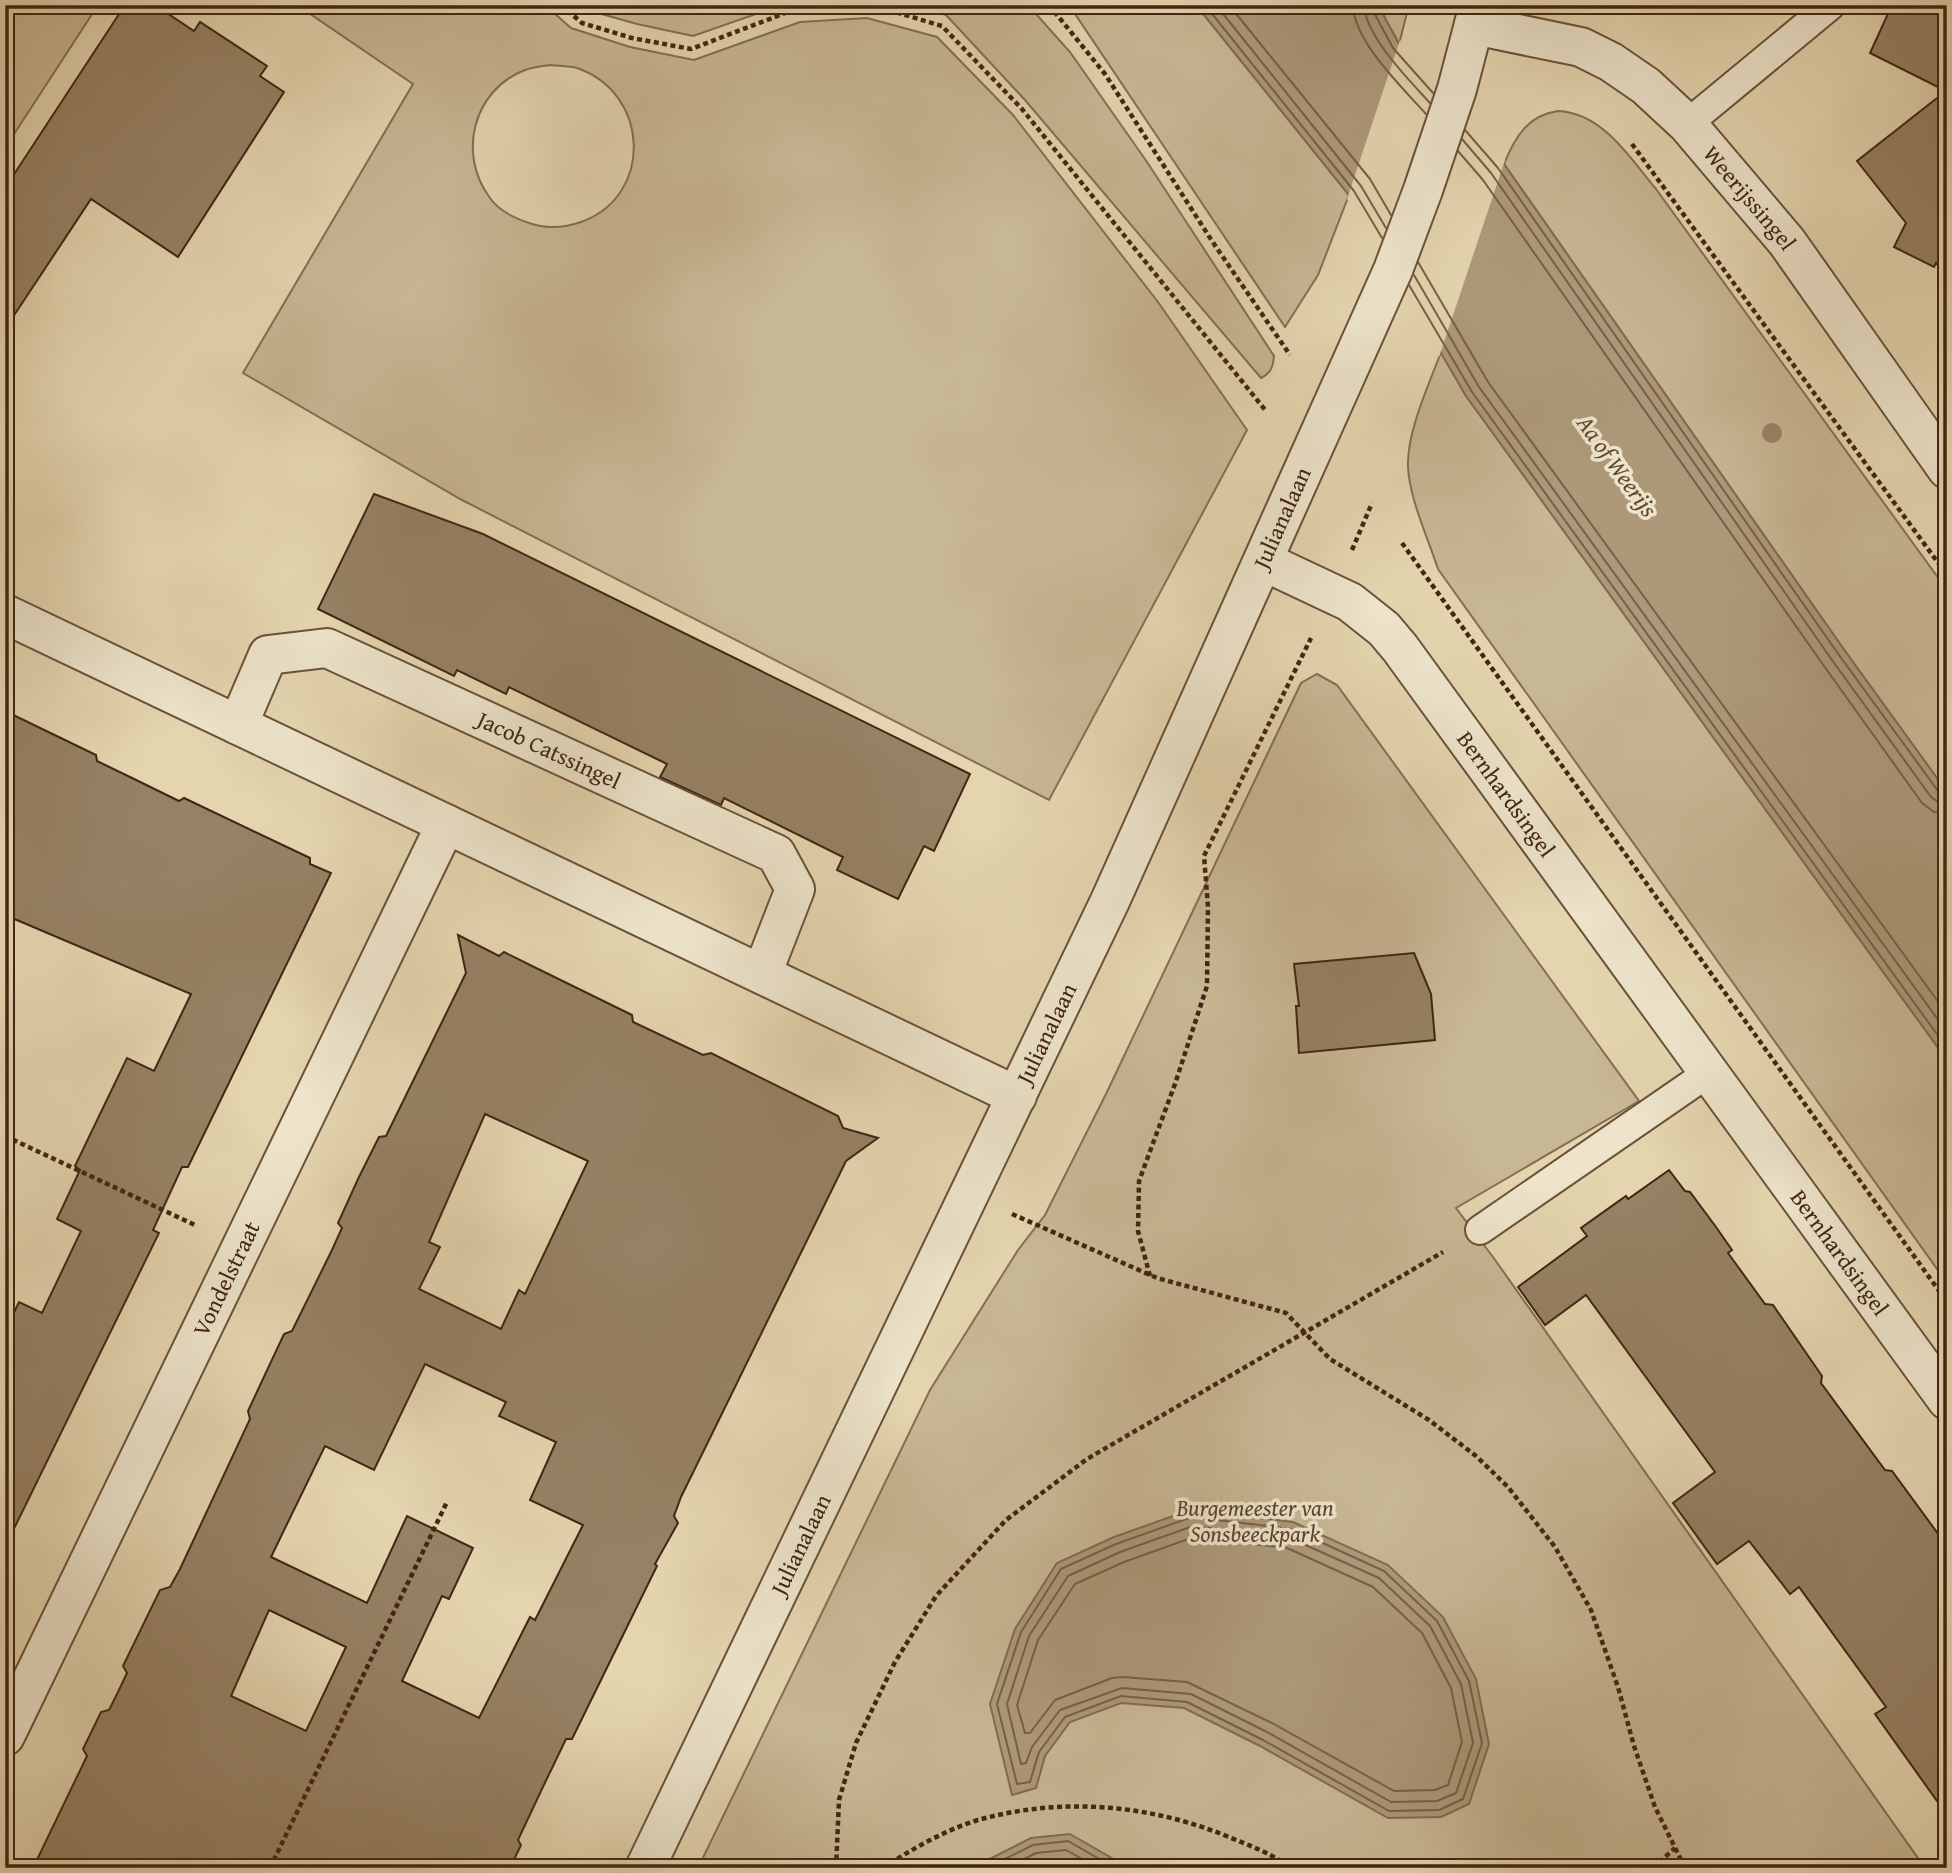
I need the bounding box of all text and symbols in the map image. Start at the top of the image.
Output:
street label: Weerijssingel [1696,138,1805,257]
water label: Aa of Weerijs [1568,407,1667,524]
street label: Julianalaan [1243,461,1319,577]
street label: Jacob Catssingel [469,701,627,797]
street label: Bernhardsingel [1449,724,1564,864]
street label: Julianalaan [1006,977,1084,1092]
street label: Bernhardsingel [1783,1182,1897,1322]
street label: Vondelstraat [184,1215,268,1342]
street label: Julianalaan [760,1488,839,1603]
park label: Burgemeester van Sonsbeeckpark [1175,1491,1334,1550]

